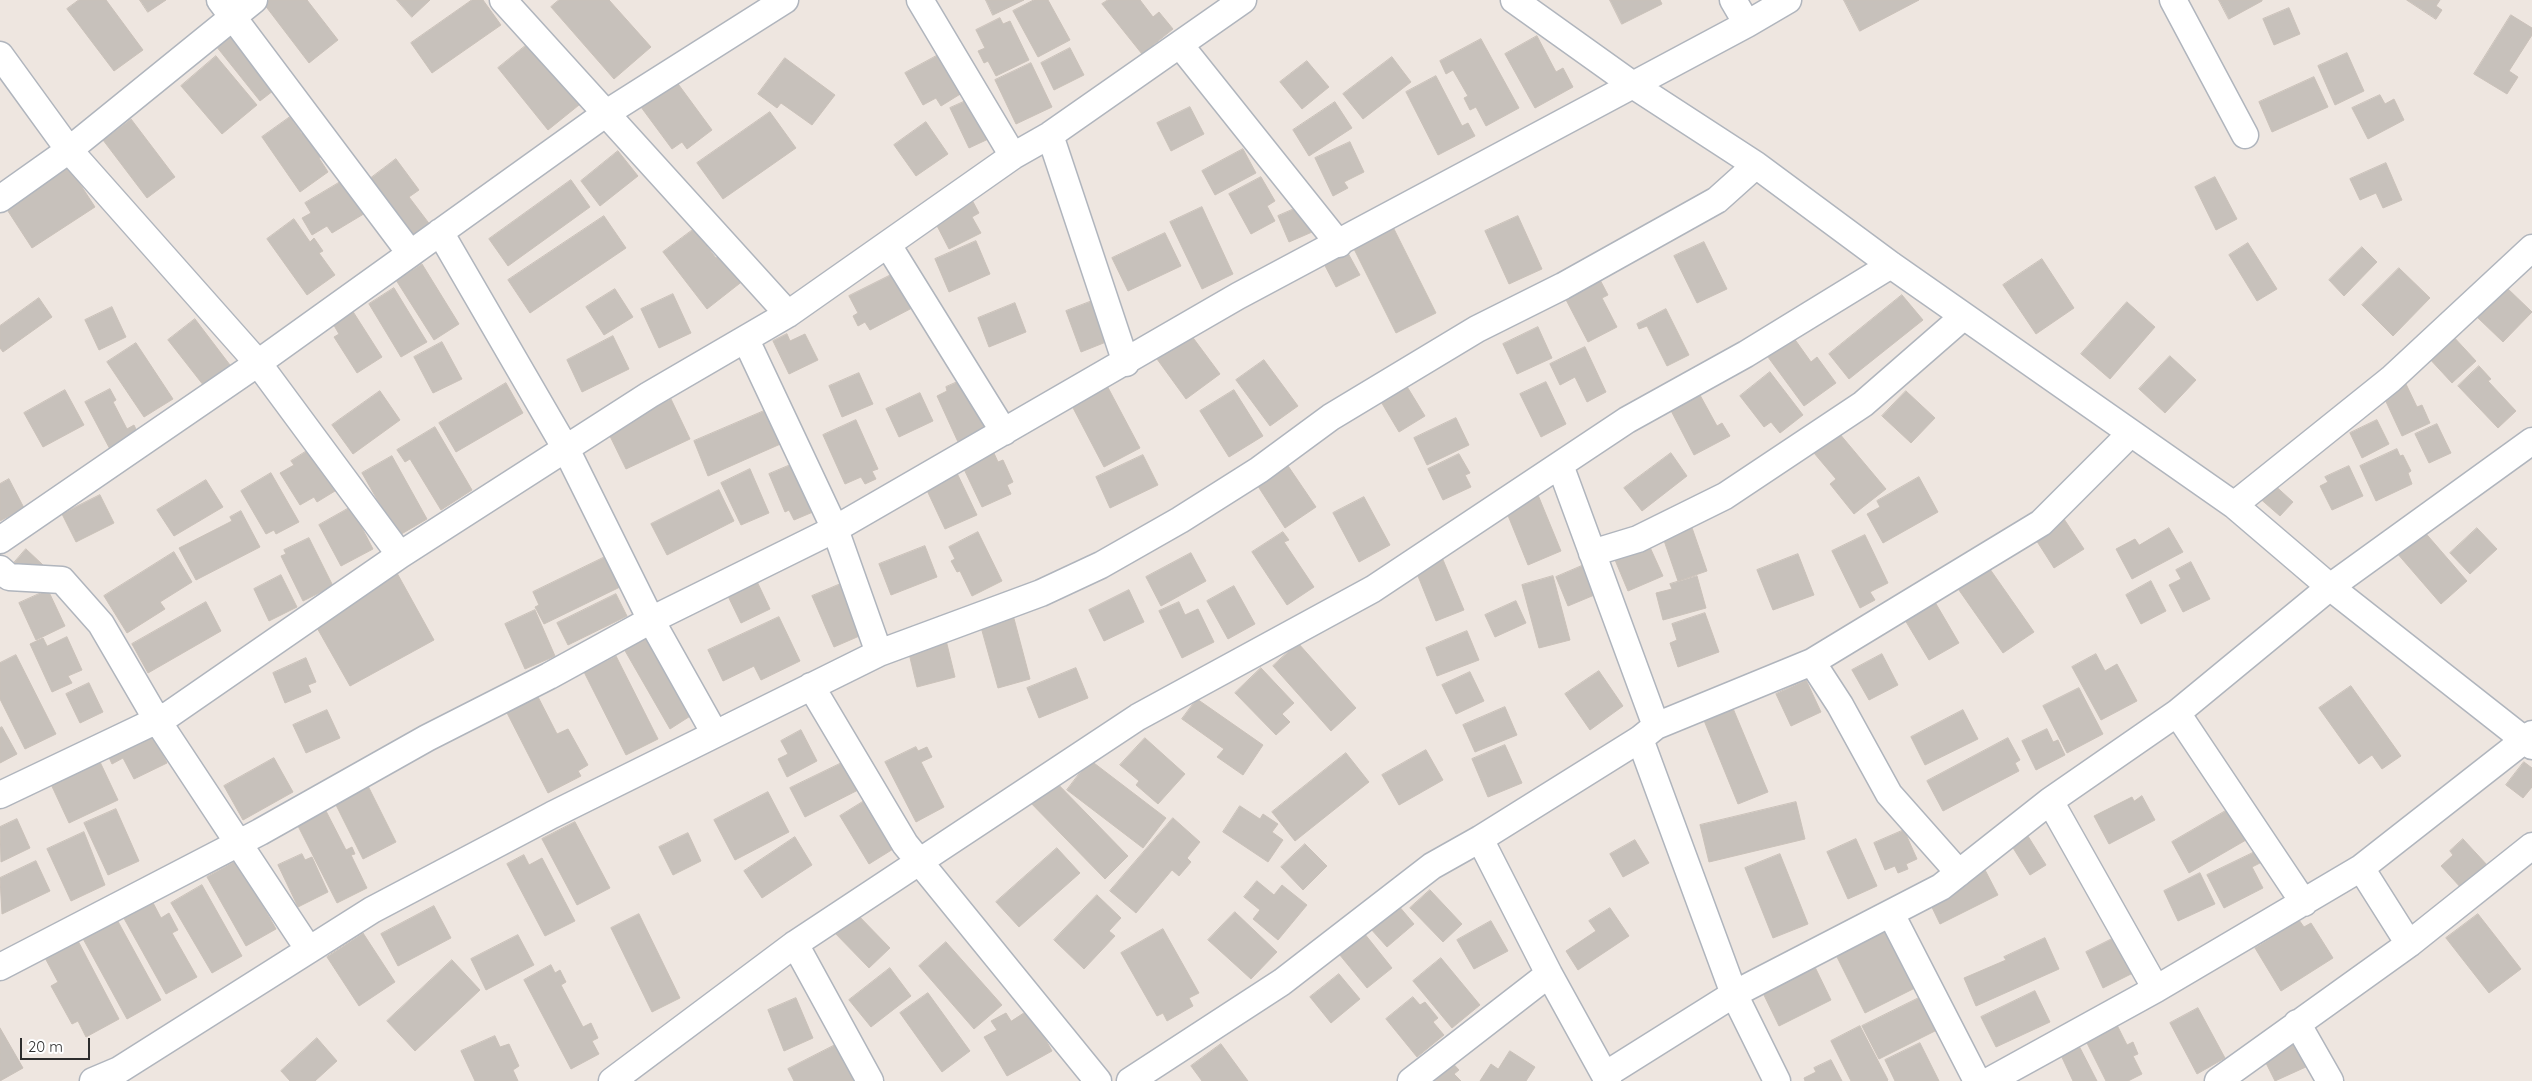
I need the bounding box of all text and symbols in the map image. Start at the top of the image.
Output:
scale bar [22,1028,92,1060]
text: 20 m [28,1037,63,1056]

